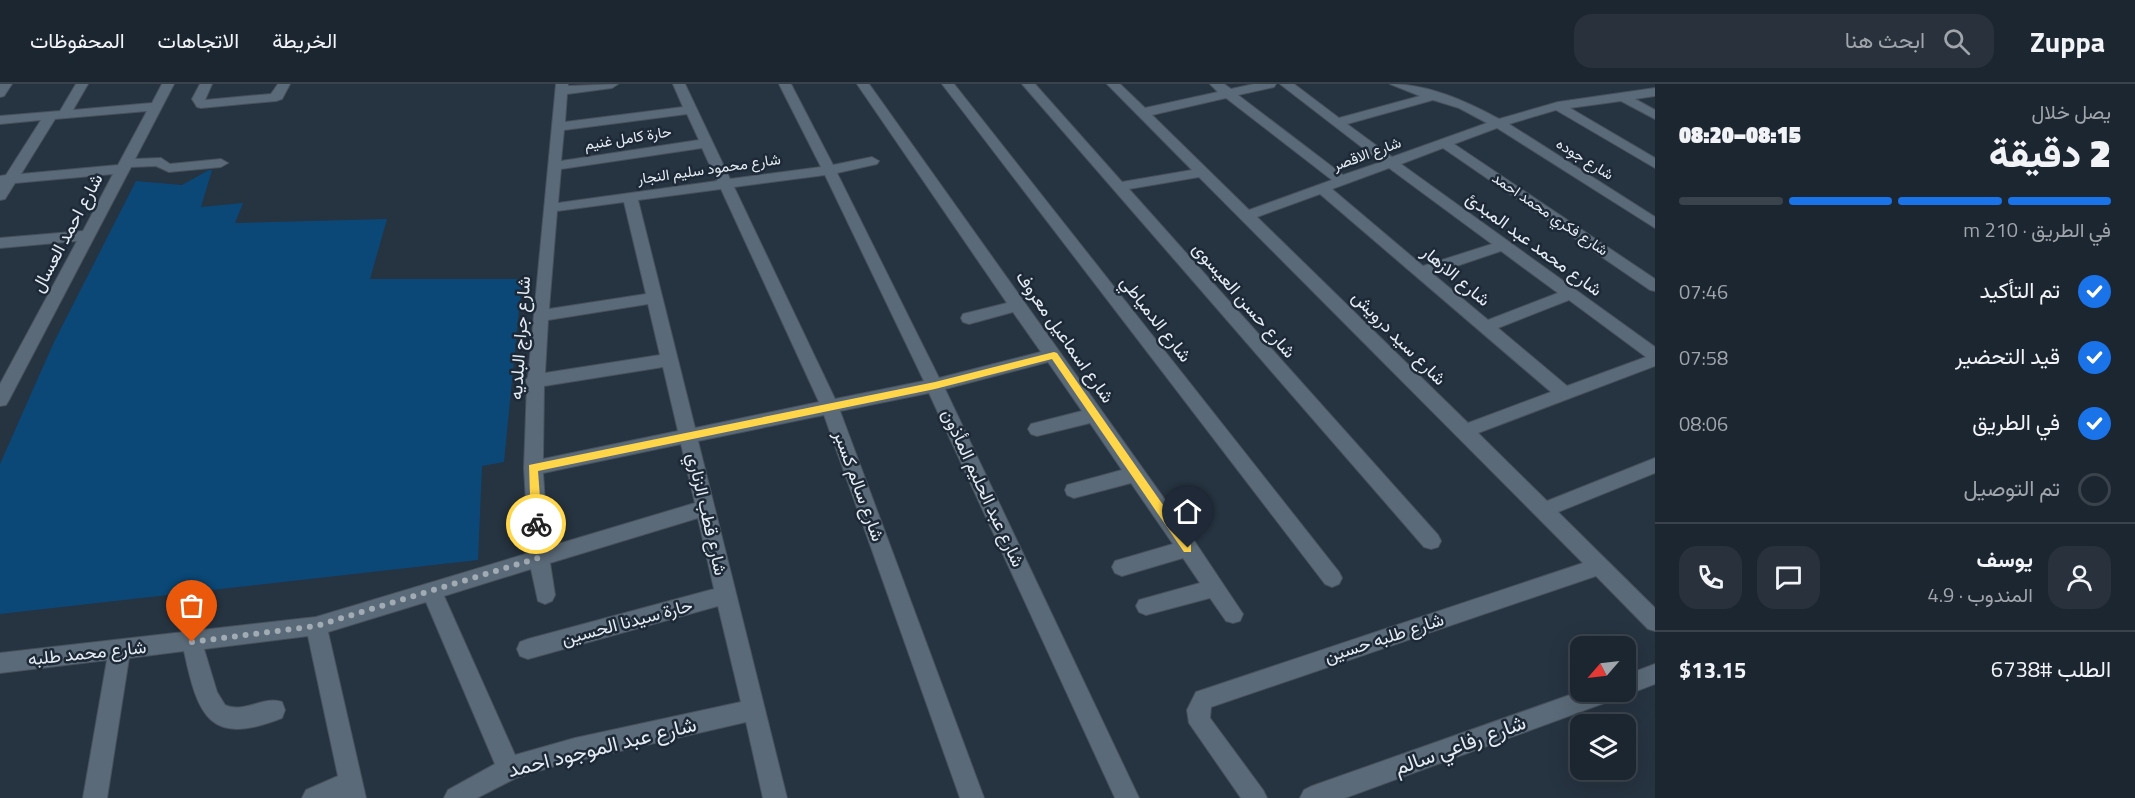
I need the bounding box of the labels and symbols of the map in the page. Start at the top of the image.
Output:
street label: حارة كامل غنيم [583,119,673,156]
street label: شارع الاقصر [1329,131,1404,177]
street label: شارع جوده [1552,132,1619,185]
street label: شارع محمود سليم النجار [635,147,782,190]
street label: شارع فكري محمد احمد [1486,166,1613,263]
street label: شارع احمد العسال [24,168,109,297]
street label: شارع محمد عبد المبدئ [1460,185,1608,302]
street label: شارع حسن العيسوى [1186,236,1303,364]
street label: شارع الازهار [1415,238,1497,313]
street label: شارع اسماعيل معروف [1010,265,1121,408]
street label: شارع الدمياطي [1112,270,1199,369]
street label: شارع جراج البلديه [502,275,537,401]
street label: شارع سيد درويش [1346,284,1453,391]
street label: شارع عبد الحليم المأذون [935,404,1032,571]
street label: شارع سالم كسبر [827,426,892,545]
street label: شارع قطب الزناري [678,450,735,578]
pin [1162,486,1213,548]
courier [506,494,566,554]
pin [166,580,217,642]
street label: حارة سيدنا الحسين [558,591,696,652]
street label: شارع طلبه حسين [1320,605,1447,670]
street label: شارع محمد طلبه [26,633,147,672]
north arrow [1570,636,1636,702]
street label: شارع رفاعي سالم [1389,705,1531,785]
street label: شارع عبد الموجود احمد [504,707,699,785]

